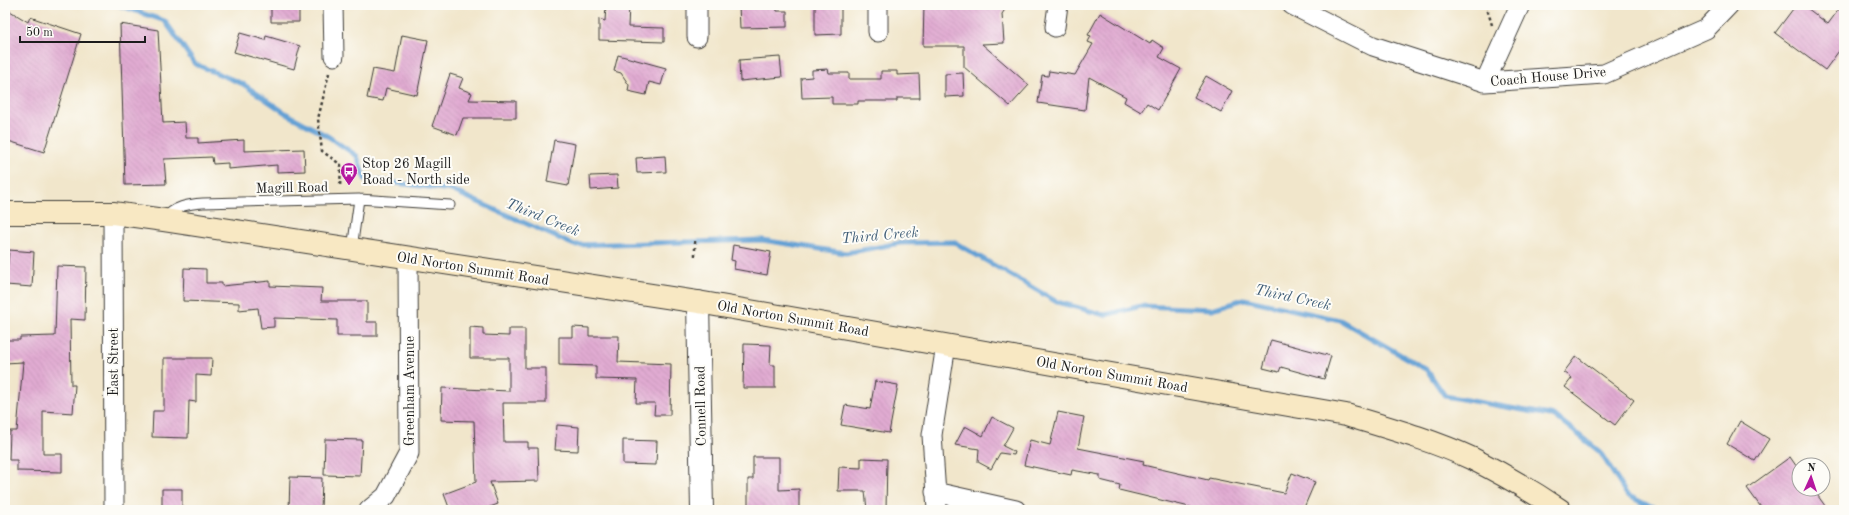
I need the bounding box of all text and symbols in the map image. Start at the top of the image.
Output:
scale bar [20,18,145,44]
text: 50 m [26,26,53,39]
street label: Coach House Drive [1489,65,1607,89]
place label: Stop 26 Magill Road - North side [362,157,470,187]
bus stop icon: Stop 26 Magill Road - North side [339,161,359,186]
street label: Magill Road [256,180,328,196]
water label: Third Creek [504,197,581,240]
water label: Third Creek [841,226,920,247]
street label: Old Norton Summit Road [396,250,550,288]
water label: Third Creek [1253,283,1332,314]
street label: Old Norton Summit Road [716,299,870,339]
street label: East Street [107,328,121,396]
street label: Greenham Avenue [403,336,417,446]
street label: Old Norton Summit Road [1035,355,1189,395]
street label: Connell Road [693,366,709,446]
north arrow [1791,457,1831,497]
text: N [1807,463,1817,474]

